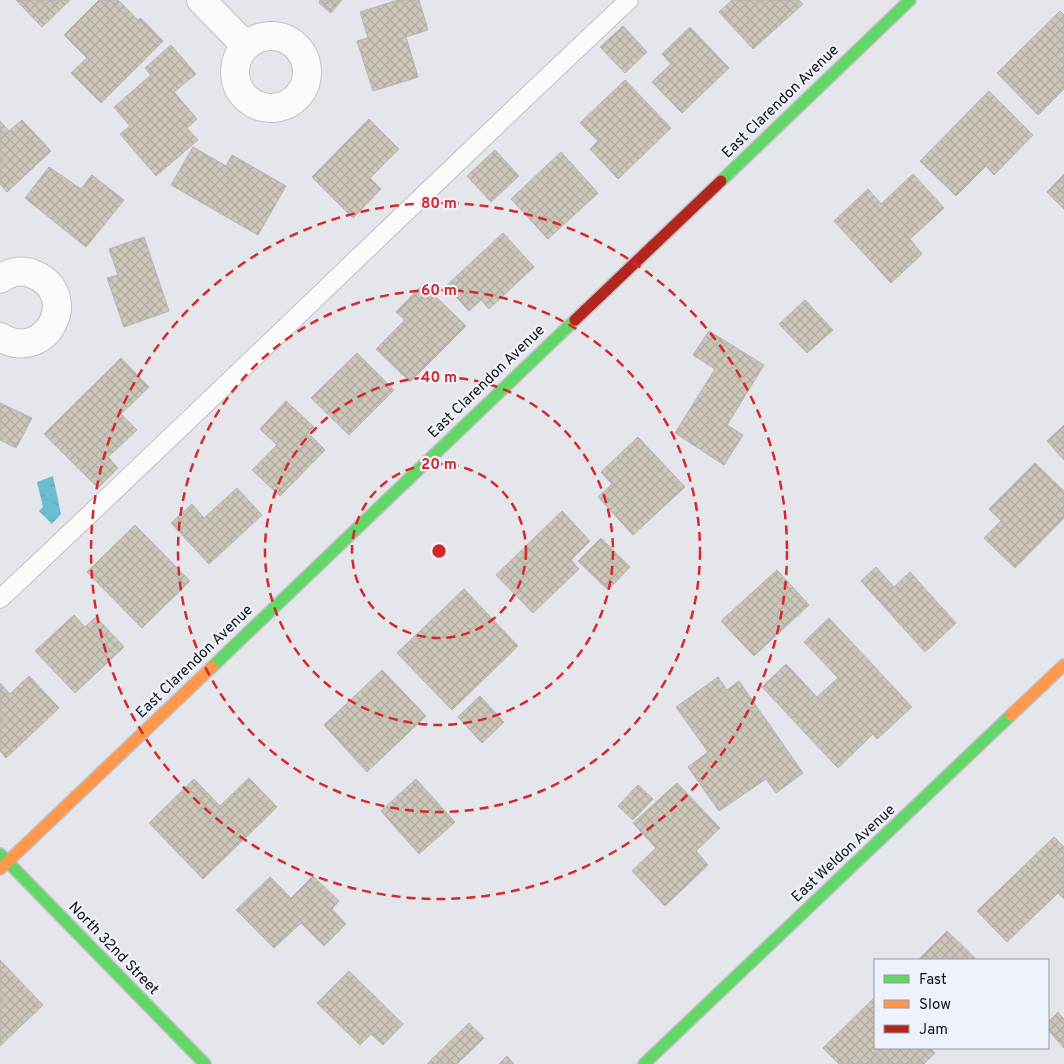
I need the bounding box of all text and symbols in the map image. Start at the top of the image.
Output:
street label: East Clarendon Avenue [719,41,843,163]
text: 80 m [421,195,457,214]
text: 60 m [421,282,457,301]
street label: East Clarendon Avenue [425,321,549,443]
text: 40 m [421,369,457,388]
text: 20 m [421,456,457,475]
centre of rings [430,542,448,560]
street label: East Clarendon Avenue [133,601,257,723]
street label: East Weldon Avenue [788,801,900,907]
street label: North 32nd Street [64,898,162,1000]
legend [874,959,1049,1049]
text: Fast [919,971,947,990]
text: Slow [919,996,951,1015]
text: Jam [919,1021,948,1040]

